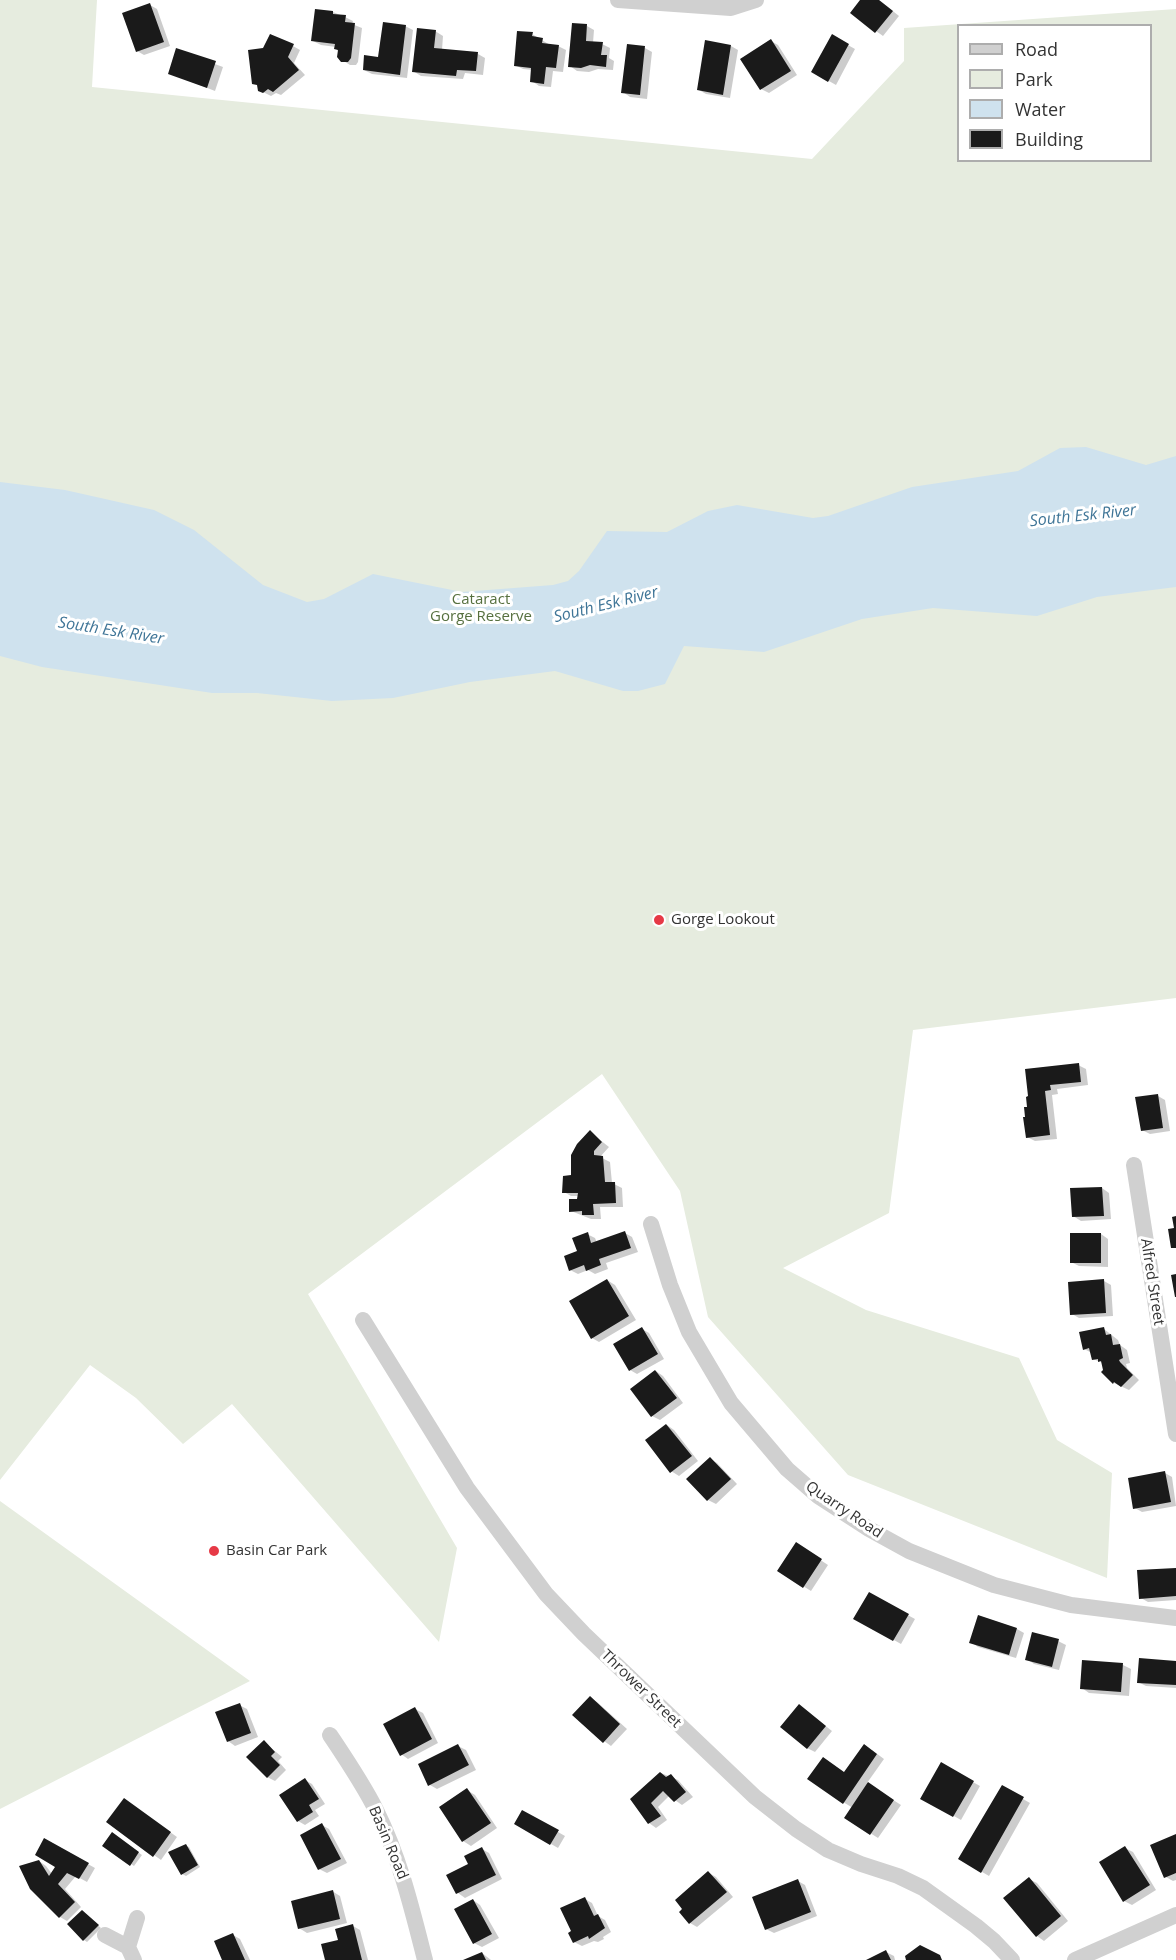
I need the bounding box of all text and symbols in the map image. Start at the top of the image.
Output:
legend [957,24,1152,162]
text: Road [1015,37,1058,61]
text: Park [1015,67,1053,91]
text: Water [1015,97,1066,121]
text: Building [1015,127,1083,151]
water label: South Esk River [1029,501,1137,531]
water label: South Esk River [552,583,660,627]
park label: Cataract Gorge Reserve [430,591,532,626]
water label: South Esk River [57,613,165,649]
place label: Gorge Lookout [671,911,775,929]
marker: Gorge Lookout [652,913,666,927]
street label: Alfred Street [1136,1237,1168,1327]
street label: Quarry Road [802,1478,886,1542]
place label: Basin Car Park [226,1542,327,1560]
marker: Basin Car Park [207,1544,221,1558]
street label: Thrower Street [597,1646,685,1732]
street label: Basin Road [365,1804,411,1882]

